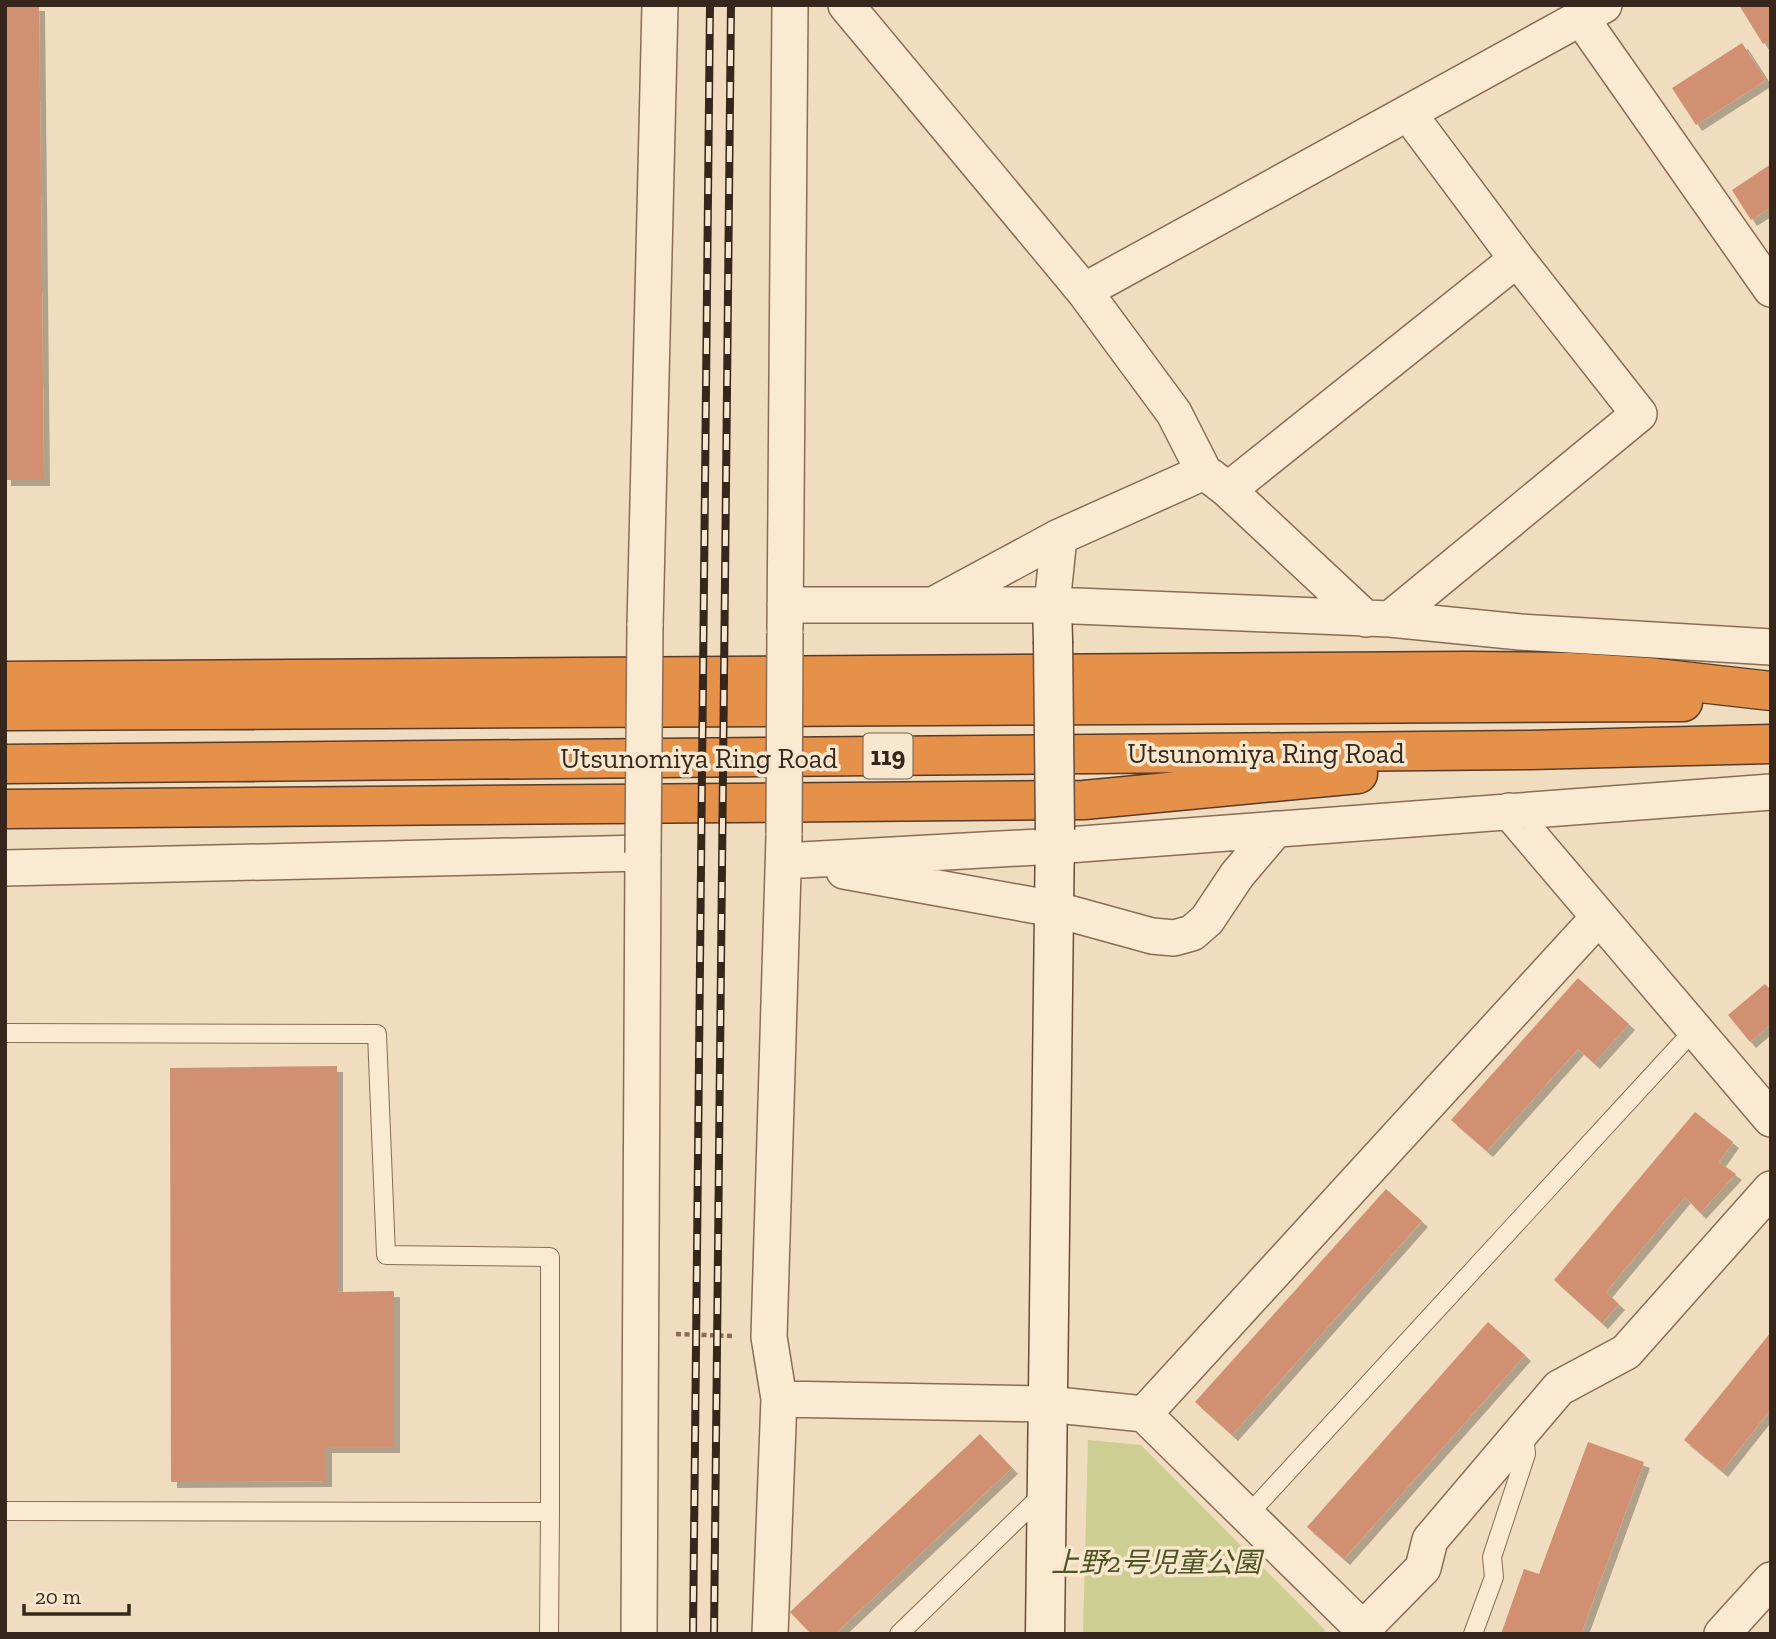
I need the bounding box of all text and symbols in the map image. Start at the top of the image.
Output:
road number: 119 [864,734,912,778]
street label: Utsunomiya Ring Road [1127,737,1405,770]
street label: Utsunomiya Ring Road [560,742,838,775]
park label: 上野2号児童公園 [1051,1546,1265,1579]
scale bar [24,1572,130,1616]
text: 20 m [35,1584,81,1609]

